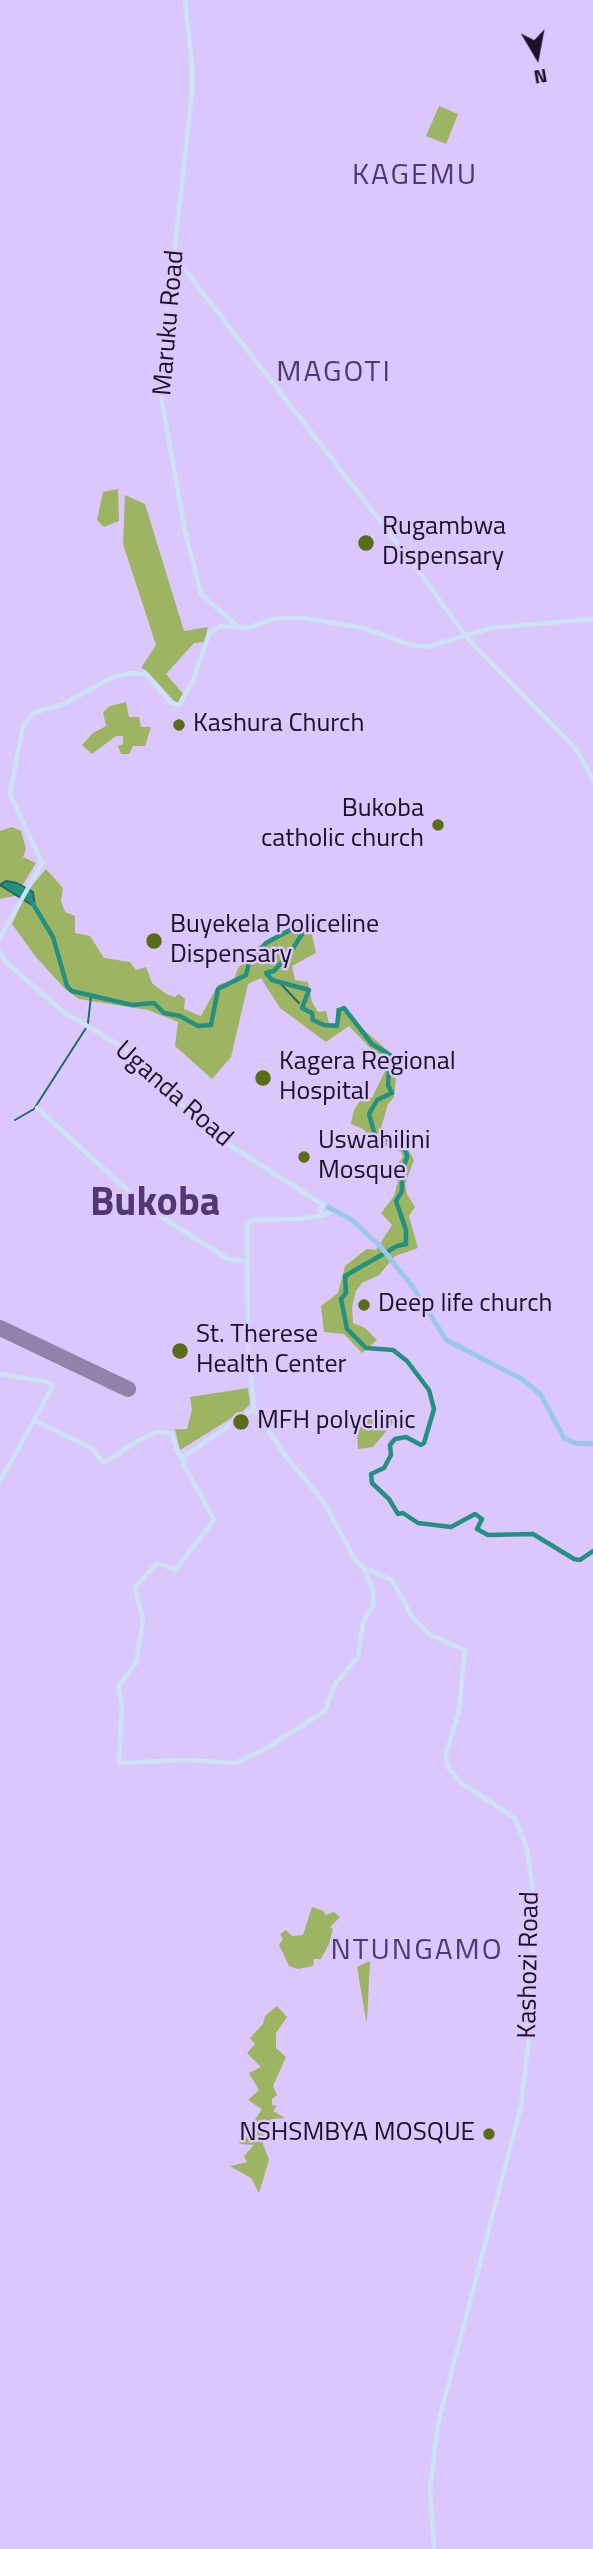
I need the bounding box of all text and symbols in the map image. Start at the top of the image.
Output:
north arrow [502,21,572,91]
text: N [532,62,550,93]
district label: KAGEMU [353,159,477,195]
street label: Maruku Road [148,249,192,397]
district label: MAGOTI [277,356,391,392]
place label: Rugambwa Dispensary [382,512,506,574]
marker: Rugambwa Dispensary [356,533,376,553]
place label: Kashura Church [193,709,364,741]
marker: Kashura Church [171,717,187,733]
place label: Bukoba catholic church [261,794,424,856]
marker: Bukoba catholic church [430,817,446,833]
place label: Buyekela Policeline Dispensary [170,910,379,972]
marker: Buyekela Policeline Dispensary [144,931,164,951]
street label: Uganda Road [108,1035,238,1155]
place label: Kagera Regional Hospital [279,1047,456,1108]
marker: Kagera Regional Hospital [253,1068,273,1088]
place label: Uswahilini Mosque [318,1126,430,1188]
marker: Uswahilini Mosque [296,1149,312,1165]
district label: Bukoba [90,1181,220,1229]
place label: Deep life church [378,1289,553,1321]
marker: Deep life church [356,1297,372,1313]
place label: St. Therese Health Center [196,1320,347,1382]
marker: St. Therese Health Center [170,1341,190,1361]
place label: MFH polyclinic [257,1406,416,1438]
marker: MFH polyclinic [231,1412,251,1432]
street label: Kashozi Road [513,1891,547,2039]
district label: NTUNGAMO [331,1934,503,1970]
place label: NSHSMBYA MOSQUE [239,2118,475,2150]
marker: NSHSMBYA MOSQUE [481,2126,497,2142]

